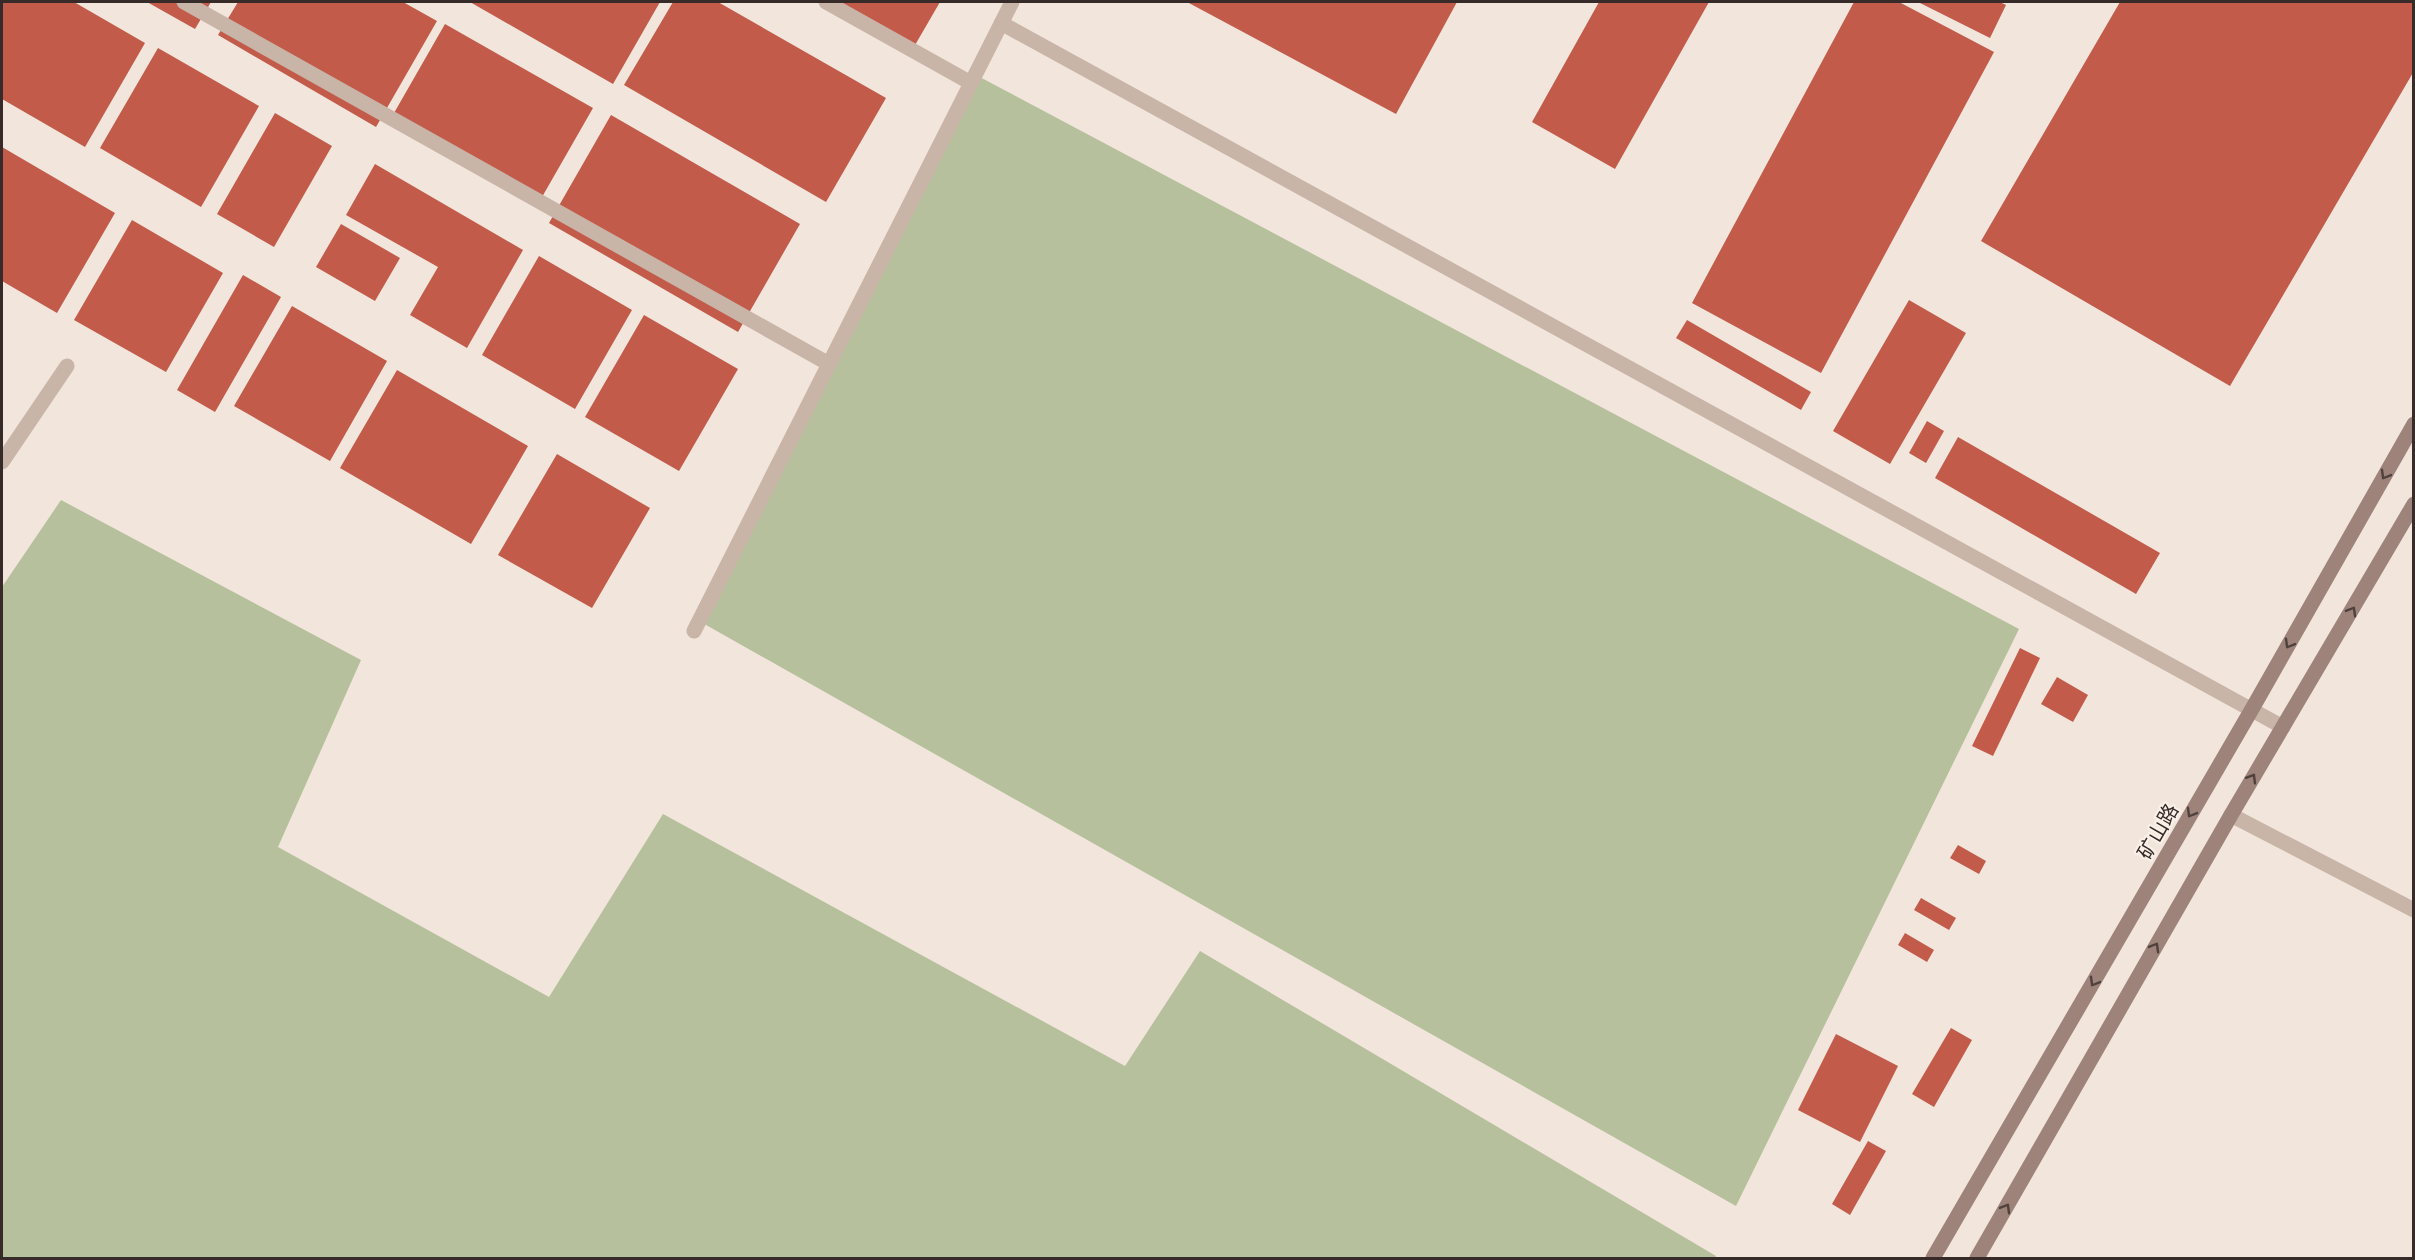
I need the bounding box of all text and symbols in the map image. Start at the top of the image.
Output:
one-way arrow [2380,469,2392,479]
one-way arrow [2344,606,2356,617]
one-way arrow [2284,638,2296,649]
one-way arrow [2245,774,2256,785]
street label: 矿山路 [2132,799,2182,863]
one-way arrow [2187,807,2199,818]
one-way arrow [2148,943,2159,953]
one-way arrow [2089,976,2101,986]
one-way arrow [1999,1204,2010,1214]

